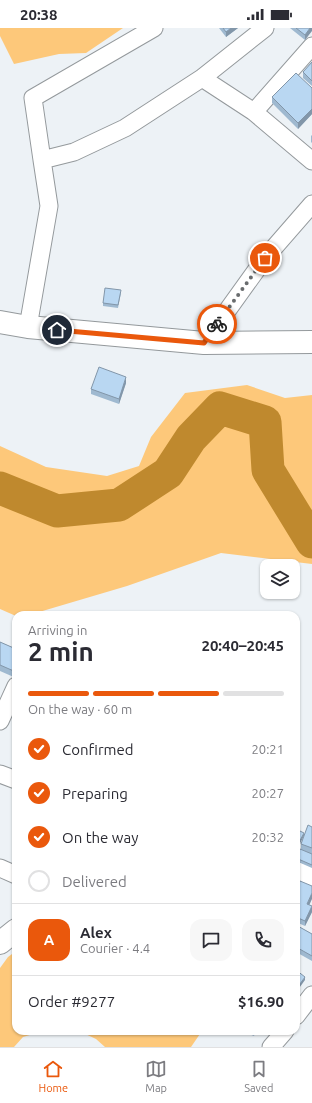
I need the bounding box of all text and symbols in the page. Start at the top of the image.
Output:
text: 20:38 [20,6,58,23]
pin [248,241,282,275]
icon: bag [254,247,276,269]
courier [197,304,237,344]
pin [40,313,74,347]
icon: bike [206,313,228,335]
icon: home [46,319,68,341]
map controls [260,559,300,599]
button: layers [260,559,300,599]
text: Arriving in [28,623,87,637]
text: 2 min [28,637,94,666]
text: 20:40–20:45 [201,637,284,654]
text: On the way · 60 m [28,702,132,716]
icon: check [28,738,50,760]
text: Confirmed [62,741,134,758]
text: 20:21 [251,742,284,756]
icon: check [28,782,50,804]
text: Preparing [62,785,128,802]
text: 20:27 [251,786,284,800]
icon: check [28,826,50,848]
text: On the way [62,829,138,846]
text: 20:32 [251,830,284,844]
text: Delivered [62,873,127,890]
button: chat [190,919,232,961]
button: phone [242,919,284,961]
text: Alex [80,924,112,941]
text: A [44,931,54,948]
text: Courier · 4.4 [80,941,150,955]
text: Order #9277 [28,993,115,1010]
text: $16.90 [238,993,284,1010]
tab: Home [39,1058,68,1094]
tab: Map [145,1058,167,1094]
tab: Saved [244,1058,273,1094]

